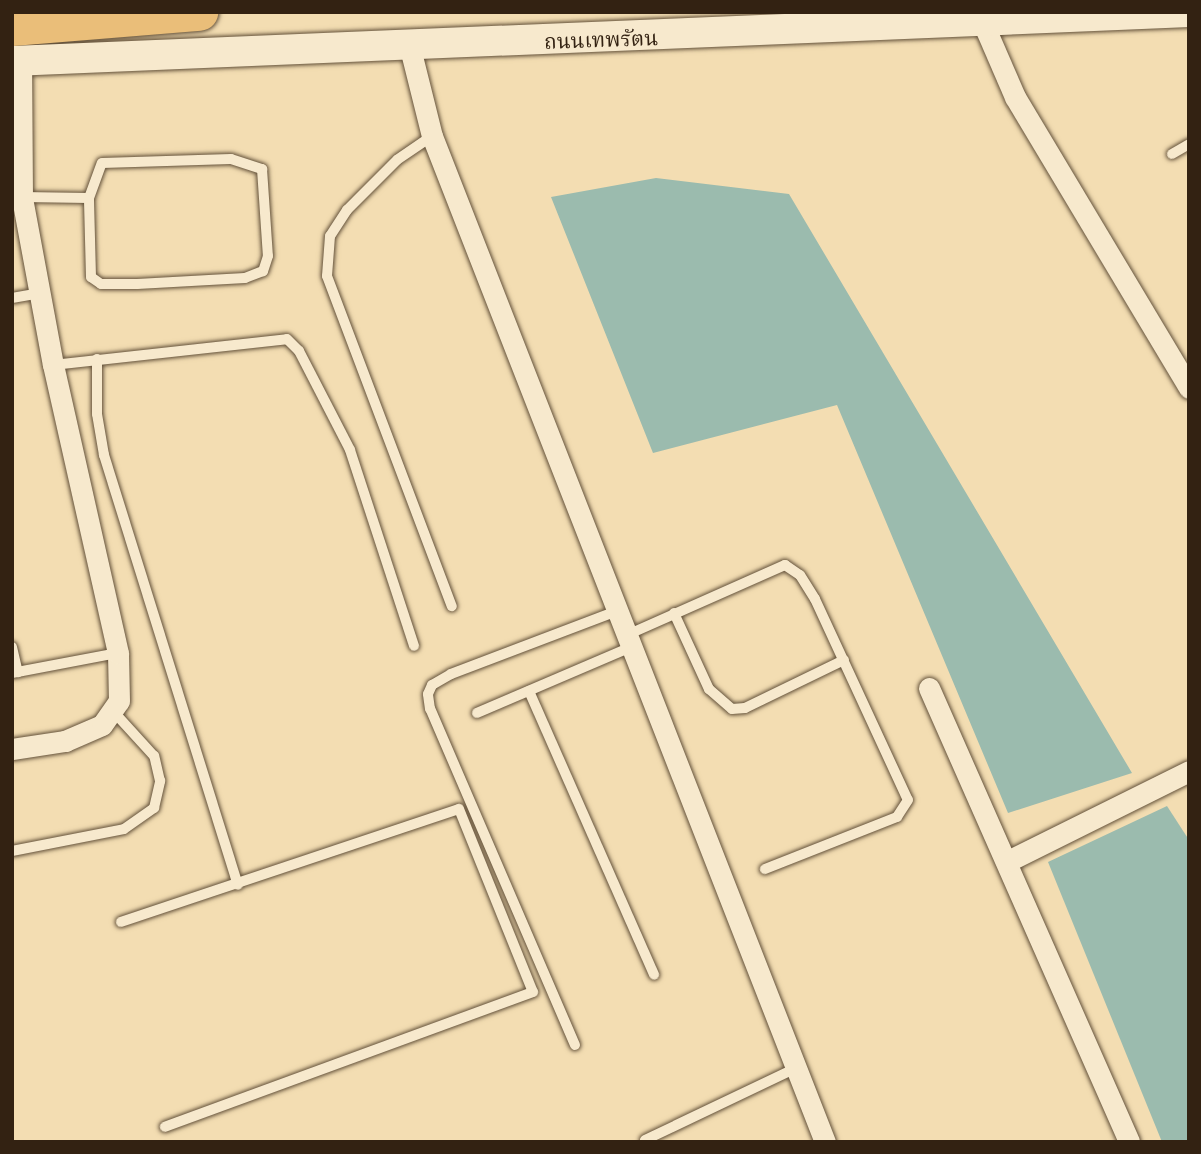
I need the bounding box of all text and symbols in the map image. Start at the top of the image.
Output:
street label: ถนนเทพรัตน [543,25,659,55]

